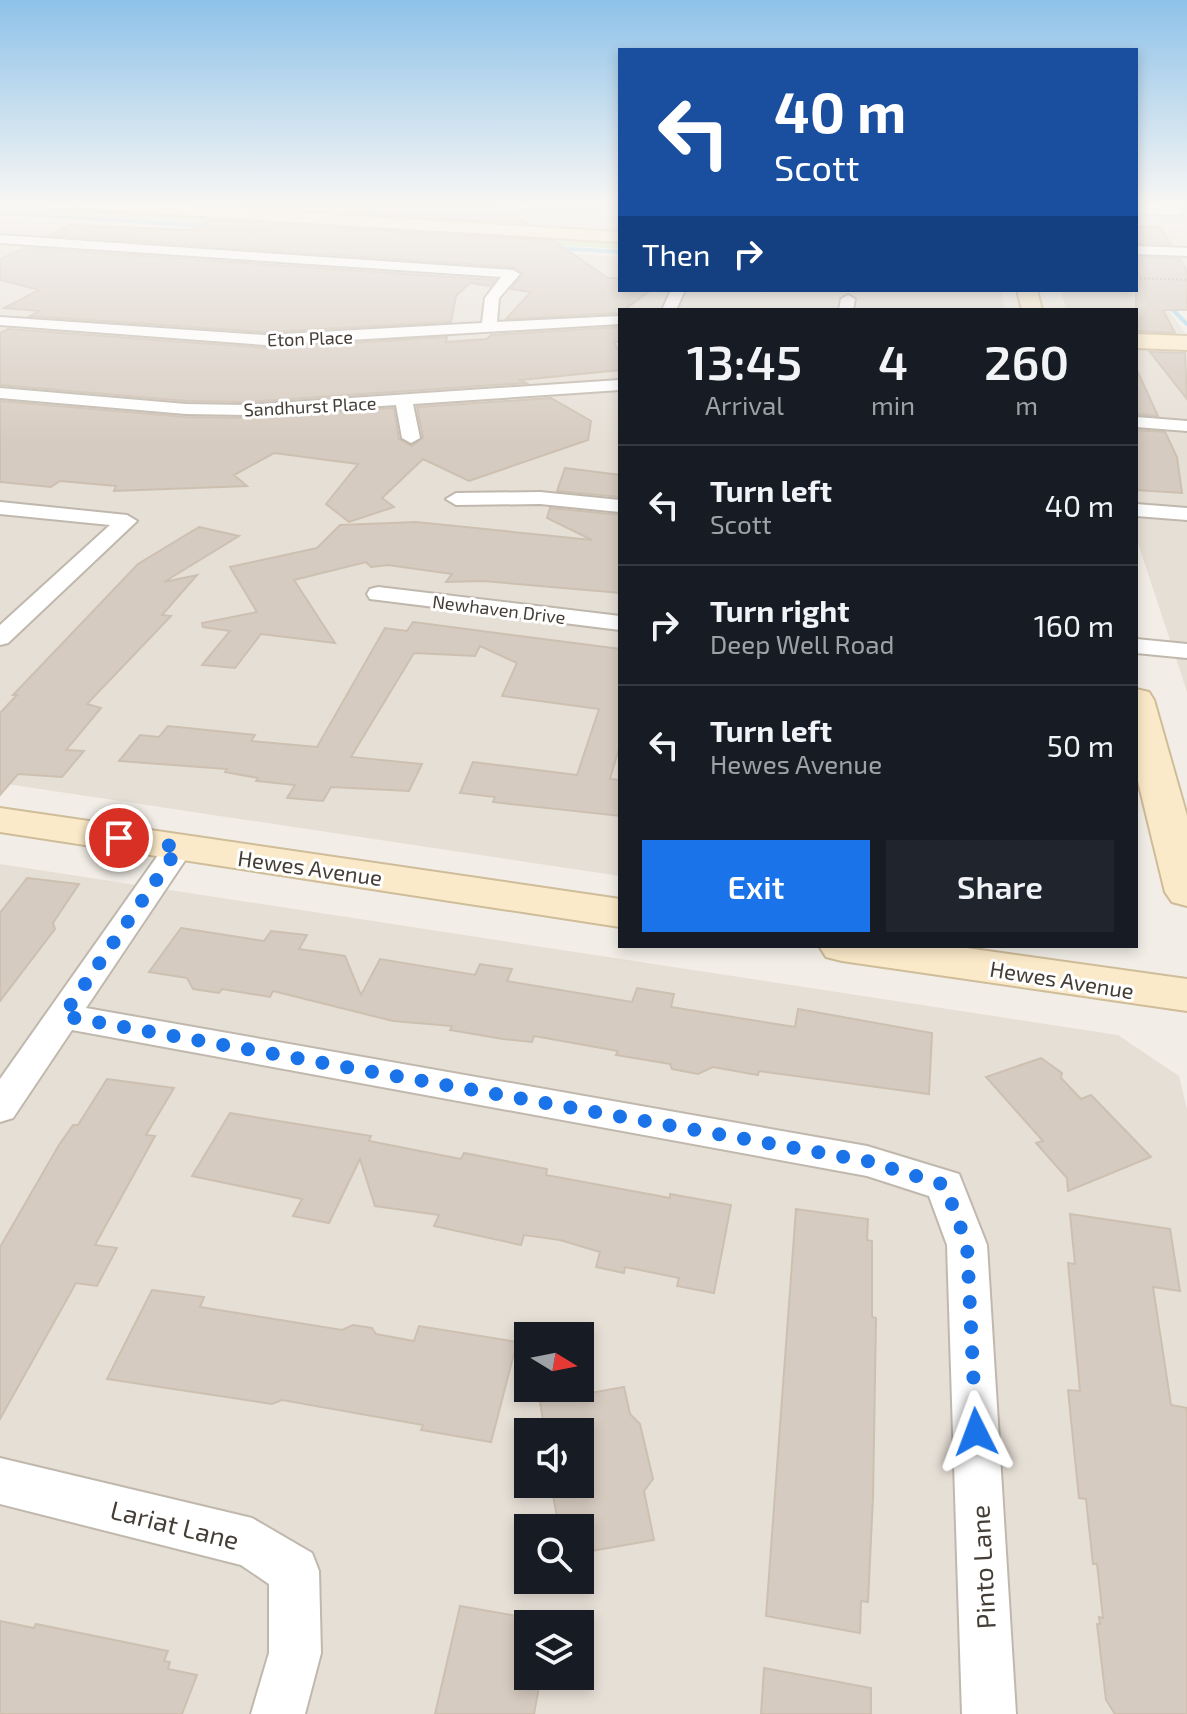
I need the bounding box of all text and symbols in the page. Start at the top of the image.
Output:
text: 40 m [774,77,906,144]
icon: left [642,80,746,184]
text: Scott [774,145,859,188]
icon: right [726,232,770,276]
text: Then [642,236,710,272]
street label: Eton Place [267,326,353,350]
text: 13:45 [687,332,802,390]
text: 4 [878,332,908,390]
text: 260 [984,332,1069,390]
text: Arrival [705,389,784,420]
text: min [871,389,915,420]
text: m [1015,389,1038,420]
street label: Sandhurst Place [243,392,377,420]
text: Turn left [710,472,832,508]
icon: left [642,483,686,527]
text: 40 m [1044,487,1114,523]
text: Scott [710,508,772,539]
street label: Newhaven Drive [431,590,567,628]
text: Turn right [710,592,850,628]
icon: right [642,603,686,647]
text: 160 m [1034,607,1114,643]
text: Deep Well Road [710,628,894,659]
text: Turn left [710,712,832,748]
icon: left [642,723,686,767]
text: 50 m [1047,727,1114,763]
text: Hewes Avenue [710,748,882,779]
pin [85,804,153,872]
icon: arrive [97,816,141,860]
button: Exit [642,840,870,932]
button: Share [886,840,1114,932]
street label: Hewes Avenue [236,844,384,890]
street label: Hewes Avenue [988,955,1136,1003]
north arrow [514,1322,594,1402]
map controls [514,1322,594,1690]
position arrow [934,1390,1018,1474]
button: sound [514,1418,594,1498]
street label: Lariat Lane [108,1493,242,1555]
street label: Pinto Lane [963,1504,1001,1630]
button: search [514,1514,594,1594]
button: layers [514,1610,594,1690]

